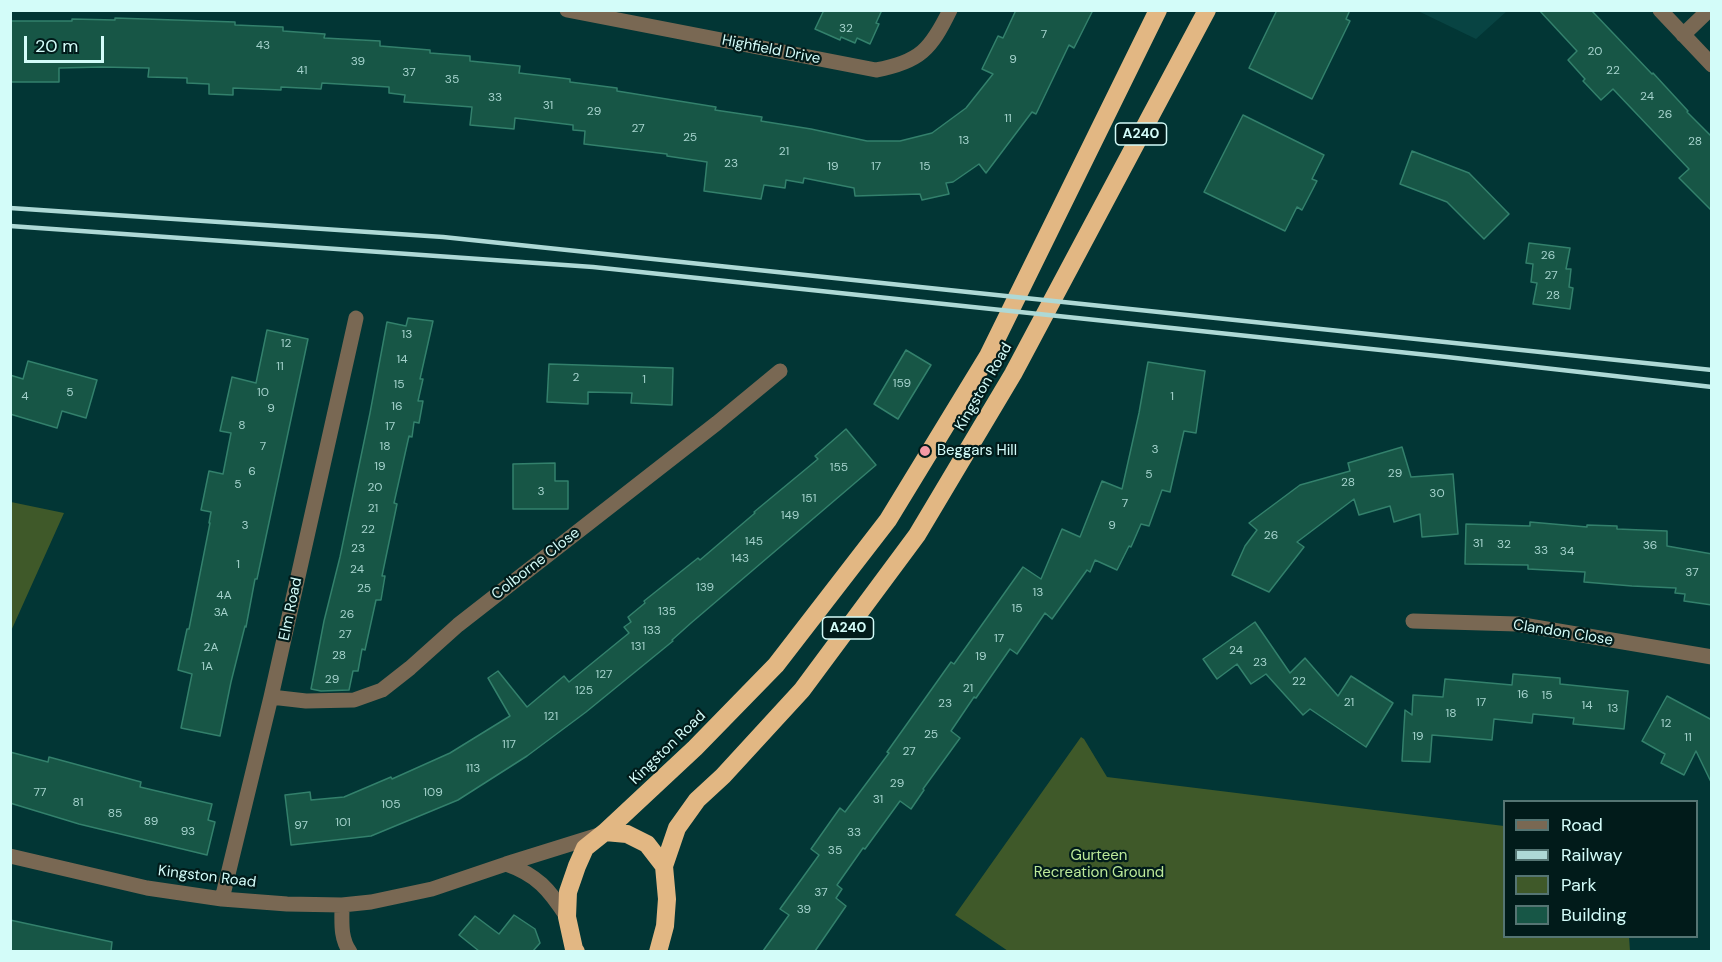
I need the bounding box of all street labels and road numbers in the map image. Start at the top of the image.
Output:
street label: Highfield Drive [720,32,822,68]
road number: A240 [1116,123,1166,145]
street label: Kingston Road [952,340,1016,434]
street label: Colborne Close [488,524,584,604]
street label: Elm Road [276,576,306,642]
street label: Clandon Close [1512,616,1614,650]
road number: A240 [822,617,874,639]
street label: Kingston Road [626,707,710,789]
street label: Kingston Road [157,862,257,892]

